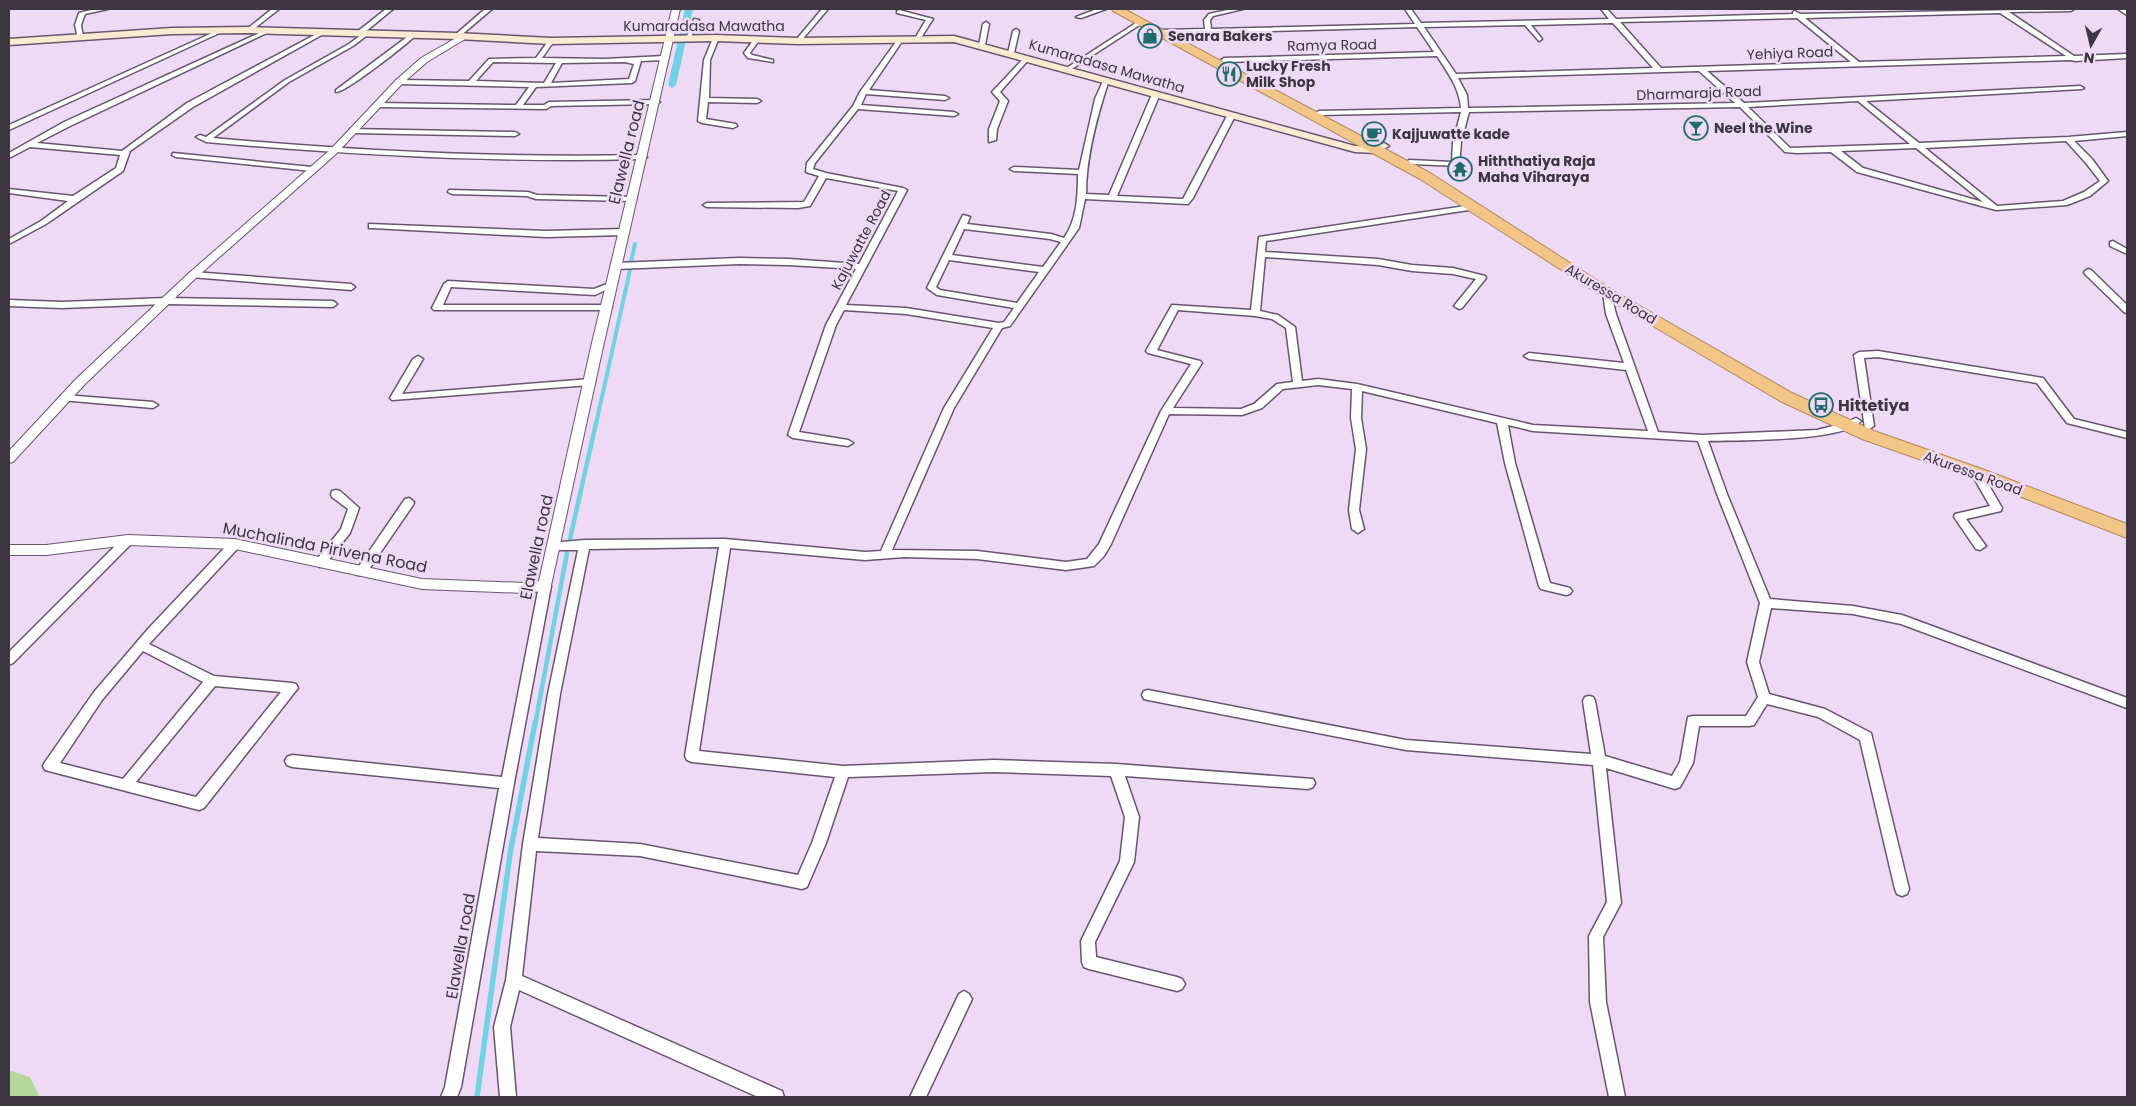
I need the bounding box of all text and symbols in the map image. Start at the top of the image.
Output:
street label: Kumaradasa Mawatha [623,16,785,36]
north arrow [2066,20,2116,70]
shop icon: Senara Bakers [1137,23,1163,49]
place label: Senara Bakers [1168,26,1273,46]
street label: Kumaradasa Mawatha [1027,34,1187,98]
street label: Ramya Road [1287,34,1377,56]
street label: Yehiya Road [1746,41,1834,65]
text: N [2083,47,2096,69]
place label: Lucky Fresh Milk Shop [1246,56,1331,92]
restaurant icon: Lucky Fresh Milk Shop [1216,61,1242,87]
street label: Dharmaraja Road [1636,81,1762,105]
street label: Elawella road [602,98,651,207]
bar icon: Neel the Wine [1683,115,1709,141]
place label: Neel the Wine [1714,118,1813,138]
cafe icon: Kajjuwatte kade [1361,121,1387,147]
place label: Kajjuwatte kade [1392,124,1510,144]
place label: Hiththatiya Raja Maha Viharaya [1478,151,1596,187]
temple icon: Hiththatiya Raja Maha Viharaya [1447,156,1473,182]
street label: Kajuwatte Road [826,187,896,293]
street label: Akuressa Road [1561,259,1661,329]
bus stop icon: Hittetiya [1808,392,1834,418]
place label: Hittetiya [1838,394,1909,417]
street label: Akuressa Road [1921,446,2025,500]
street label: Elawella road [514,492,559,602]
street label: Muchalinda Pirivena Road [221,516,429,579]
street label: Elawella road [440,891,481,1001]

